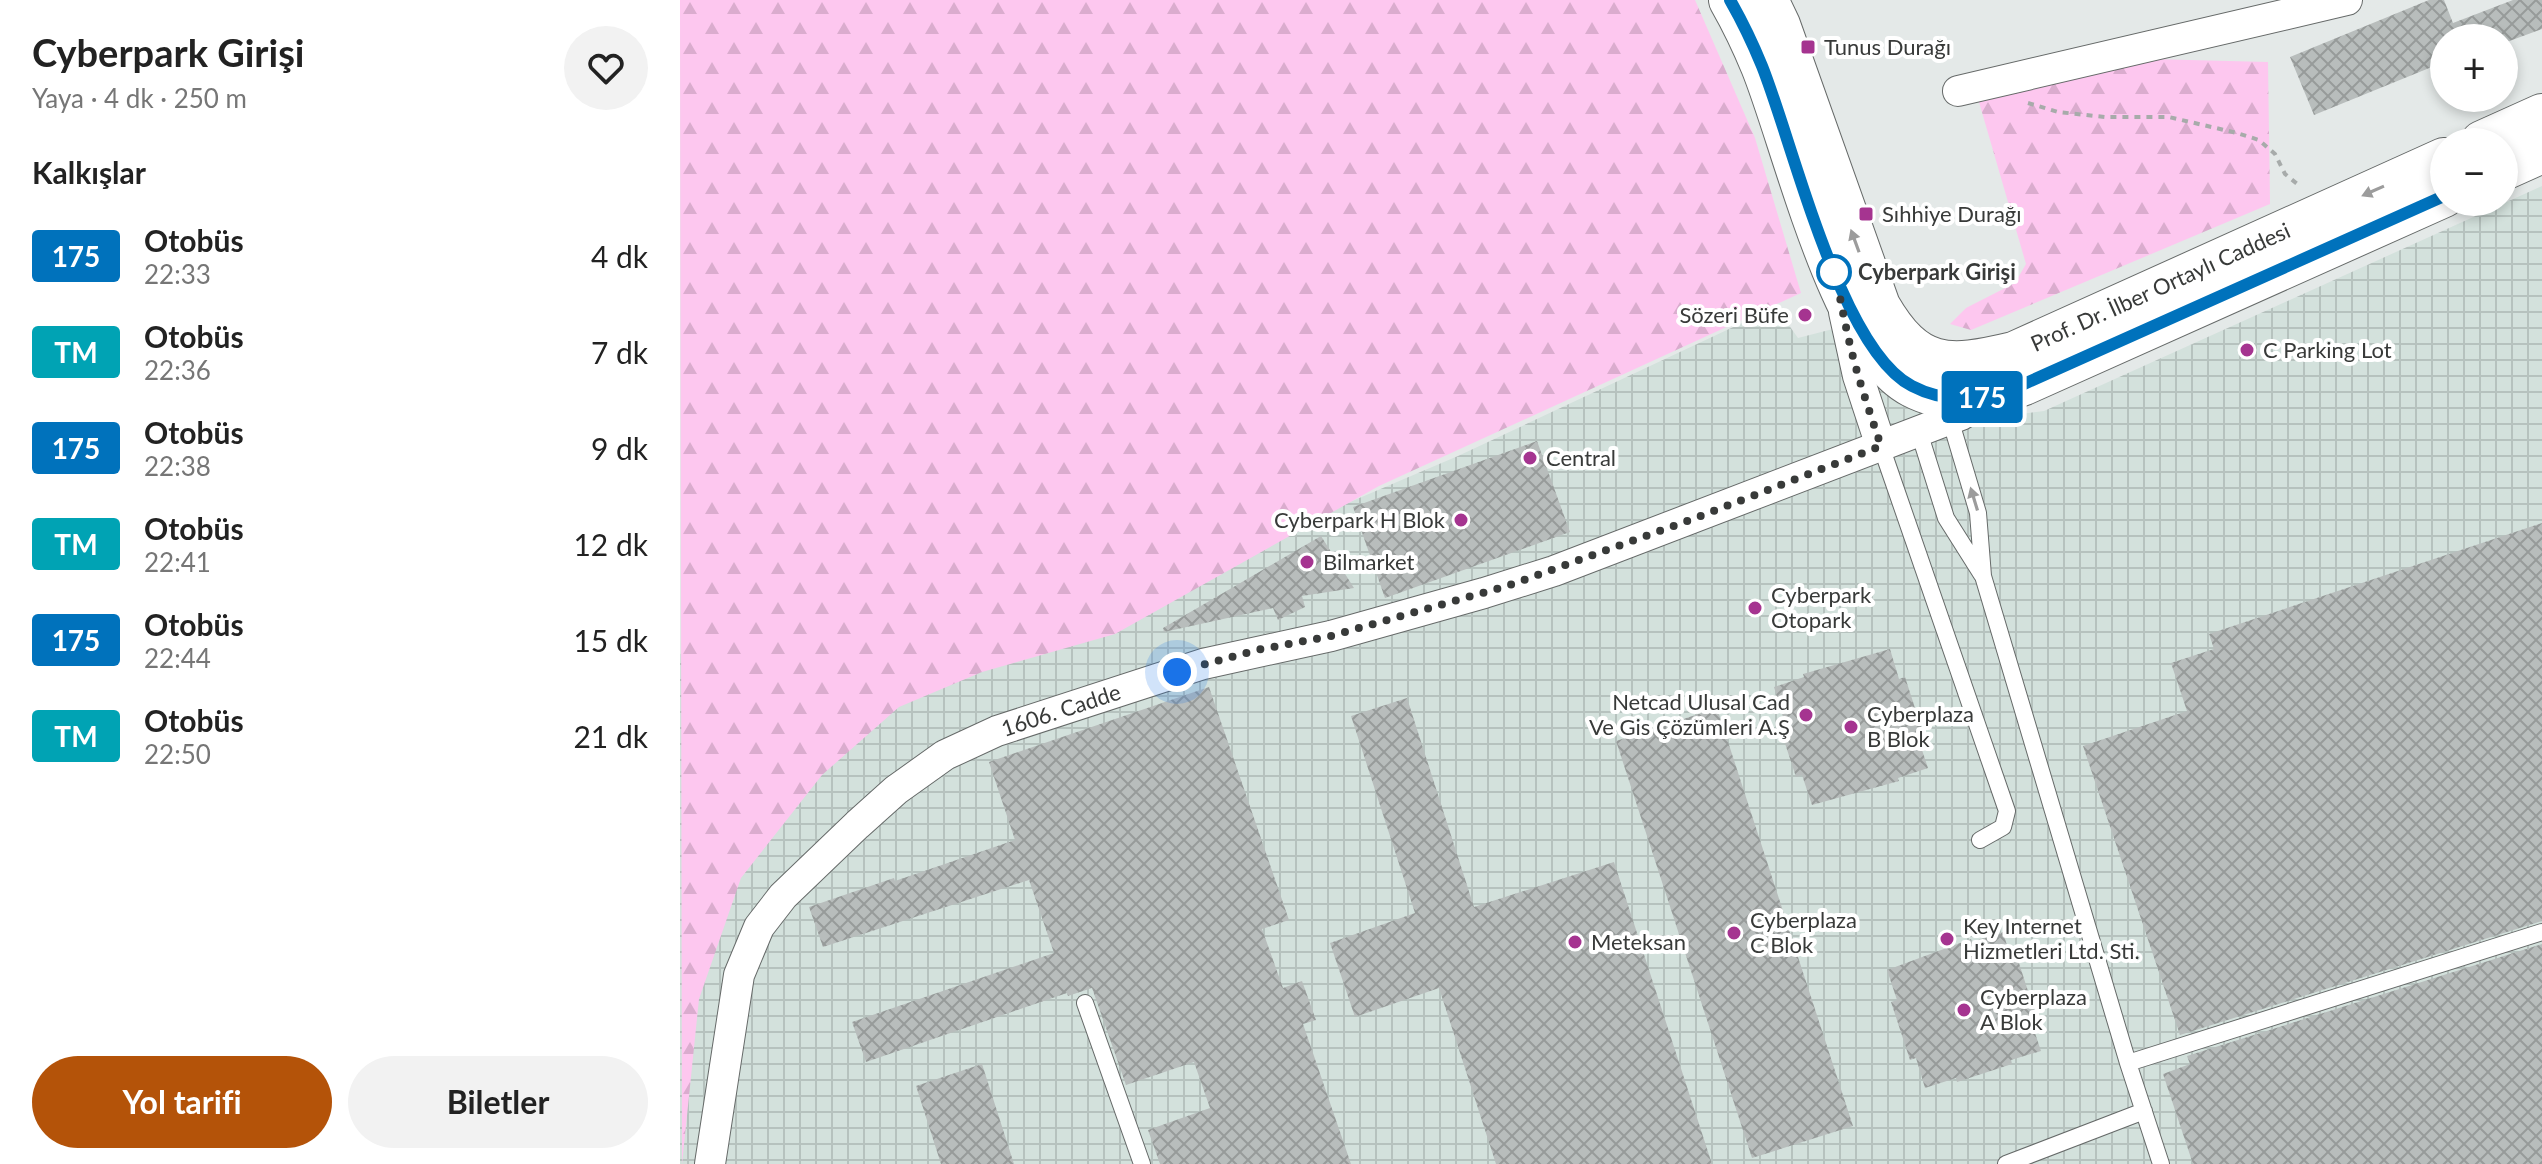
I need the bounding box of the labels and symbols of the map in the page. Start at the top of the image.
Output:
place label: Tunus Durağı [1824,33,1951,60]
marker: Tunus Durağı [1799,38,1817,56]
one-way arrow [2361,184,2385,198]
place label: Sıhhiye Durağı [1882,200,2022,227]
marker: Sıhhiye Durağı [1857,205,1875,223]
street label: Prof. Dr. İlber Ortaylı Caddesi [2026,216,2294,357]
one-way arrow [1849,228,1861,252]
marker: Cyberpark Girişi [1817,255,1851,289]
place label: Cyberpark Girişi [1858,258,2016,285]
place label: Sözeri Büfe [1679,301,1789,328]
marker: Sözeri Büfe [1796,306,1814,324]
place label: C Parking Lot [2263,336,2392,363]
marker: C Parking Lot [2238,341,2256,359]
line badge: 175 [1936,371,2028,423]
place label: Central [1546,444,1616,471]
marker: Central [1521,449,1539,467]
one-way arrow [1967,487,1980,511]
place label: Cyberpark H Blok [1274,506,1446,533]
marker: Cyberpark H Blok [1452,511,1470,529]
place label: Bilmarket [1323,548,1415,575]
marker: Bilmarket [1298,553,1316,571]
place label: Cyberpark Otopark [1771,581,1872,633]
marker: Cyberpark Otopark [1746,599,1764,617]
your location [1157,652,1197,692]
street label: 1606. Cadde [998,678,1124,742]
place label: Netcad Ulusal Cad Ve Gis Çözümleri A.Ş [1589,688,1790,740]
place label: Cyberplaza B Blok [1867,700,1974,752]
marker: Netcad Ulusal Cad Ve Gis Çözümleri A.Ş [1797,706,1815,724]
marker: Cyberplaza B Blok [1842,718,1860,736]
place label: Cyberplaza C Blok [1750,906,1857,958]
place label: Key Internet Hizmetleri Ltd. Sti. [1963,912,2140,964]
marker: Cyberplaza C Blok [1725,924,1743,942]
place label: Meteksan [1591,928,1686,955]
marker: Key Internet Hizmetleri Ltd. Sti. [1938,930,1956,948]
marker: Meteksan [1566,933,1584,951]
place label: Cyberplaza A Blok [1980,983,2087,1035]
marker: Cyberplaza A Blok [1955,1001,1973,1019]

